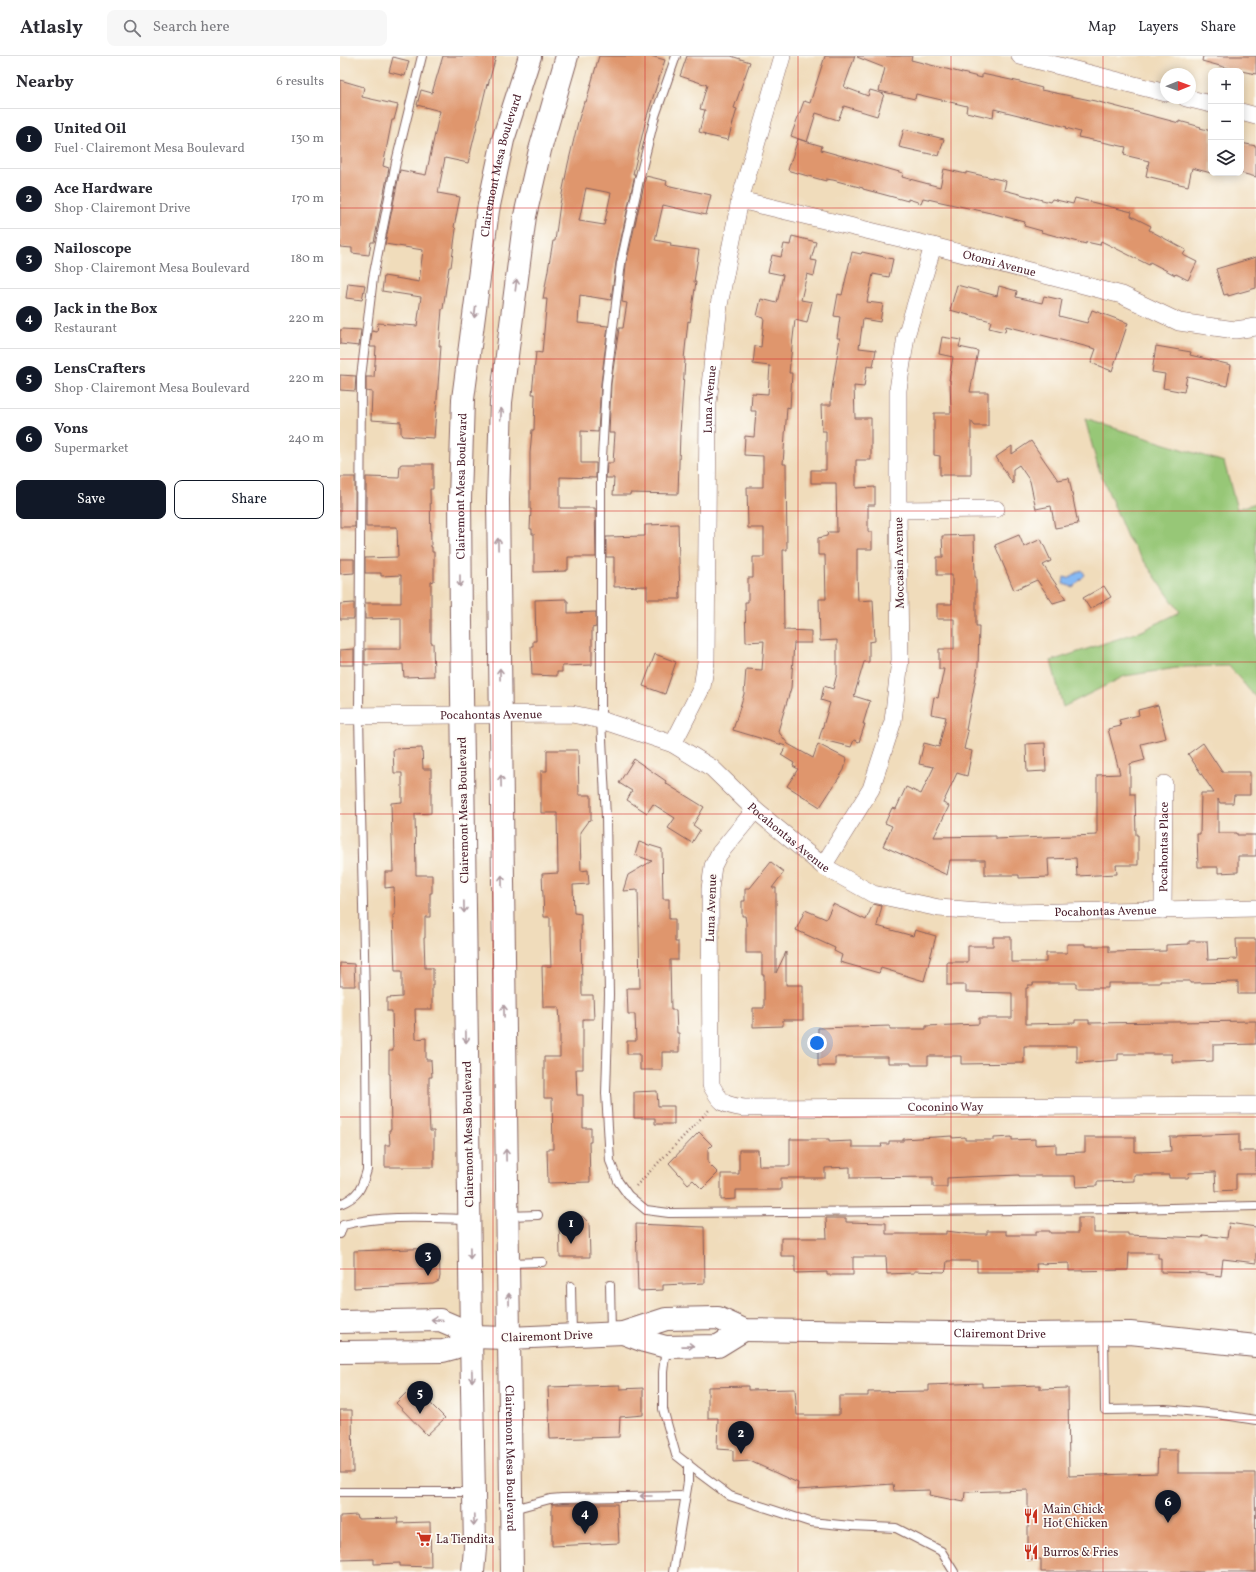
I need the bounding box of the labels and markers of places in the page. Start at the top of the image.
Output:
pin: 1 [558,1211,584,1244]
pin: 3 [415,1243,441,1276]
pin: 5 [407,1381,433,1414]
pin: 2 [728,1421,754,1454]
pin: 6 [1155,1490,1181,1523]
pin: 4 [572,1501,598,1534]
place label: Main Chick Hot Chicken [1043,1502,1108,1532]
restaurant icon: Main Chick Hot Chicken [1022,1507,1040,1525]
supermarket icon: La Tiendita [415,1530,433,1548]
place label: La Tiendita [436,1532,494,1548]
restaurant icon: Burros & Fries [1022,1543,1040,1561]
place label: Burros & Fries [1043,1545,1118,1561]

